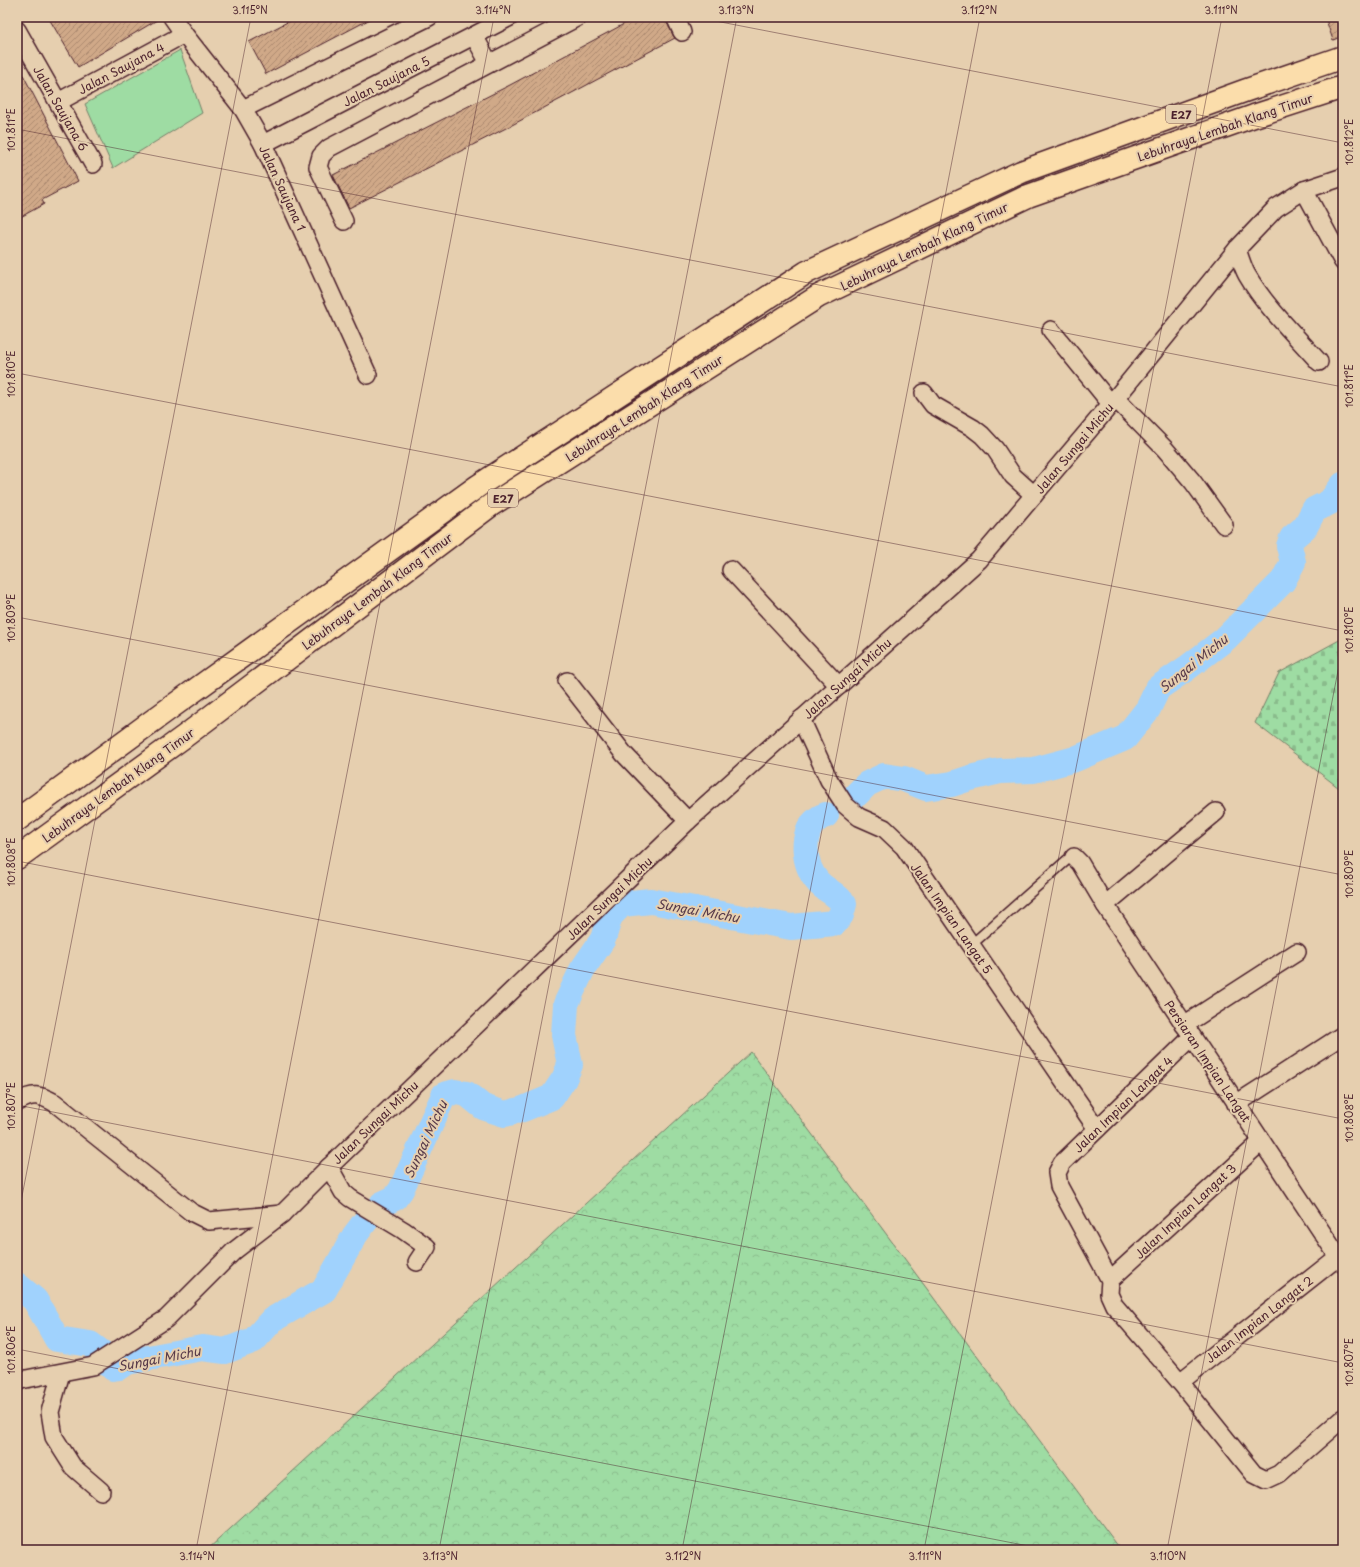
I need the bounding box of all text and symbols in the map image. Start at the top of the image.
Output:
text: 3.115°N [232,2,268,17]
text: 3.114°N [475,2,511,17]
text: 3.113°N [718,2,754,17]
text: 3.112°N [961,2,997,17]
text: 3.111°N [1204,2,1238,17]
street label: Jalan Saujana 4 [75,38,167,98]
street label: Jalan Saujana 5 [339,51,433,111]
street label: Jalan Saujana 6 [29,62,93,154]
street label: Lebuhraya Lembah Klang Timur [1135,88,1316,166]
road number: E27 [1166,105,1196,123]
text: 101.811°E [3,108,18,152]
text: 101.812°E [1341,119,1356,165]
street label: Jalan Saujana 1 [255,142,311,234]
street label: Lebuhraya Lembah Klang Timur [837,197,1011,295]
street label: Lebuhraya Lembah Klang Timur [562,350,727,466]
text: 101.810°E [3,351,18,397]
text: 101.811°E [1341,364,1356,408]
street label: Jalan Sungai Michu [1031,399,1117,497]
road number: E27 [488,489,518,507]
street label: Lebuhraya Lembah Klang Timur [298,528,456,654]
text: 101.809°E [3,594,18,642]
text: 101.810°E [1341,607,1356,653]
water label: Sungai Michu [1155,628,1233,697]
street label: Jalan Sungai Michu [799,633,895,723]
street label: Lebuhraya Lembah Klang Timur [38,723,198,847]
text: 101.808°E [3,837,18,887]
text: 101.809°E [1341,850,1356,898]
street label: Jalan Sungai Michu [562,852,656,944]
street label: Jalan Impian Langat 5 [907,859,997,977]
water label: Sungai Michu [655,893,742,927]
street label: Persiaran Impian Langat [1160,996,1256,1126]
street label: Jalan Impian Langat 4 [1069,1052,1177,1156]
street label: Jalan Sungai Michu [328,1076,422,1168]
text: 101.807°E [3,1082,18,1130]
text: 101.808°E [1341,1093,1356,1143]
water label: Sungai Michu [399,1096,452,1181]
street label: Jalan Impian Langat 3 [1130,1159,1240,1263]
street label: Jalan Impian Langat 2 [1201,1271,1317,1367]
text: 101.806°E [3,1326,18,1374]
text: 101.807°E [1341,1338,1356,1386]
water label: Sungai Michu [116,1340,203,1375]
text: 3.114°N [179,1548,215,1563]
text: 3.113°N [422,1548,458,1563]
text: 3.112°N [665,1548,701,1563]
text: 3.111°N [908,1548,942,1563]
text: 3.110°N [1150,1548,1187,1563]

